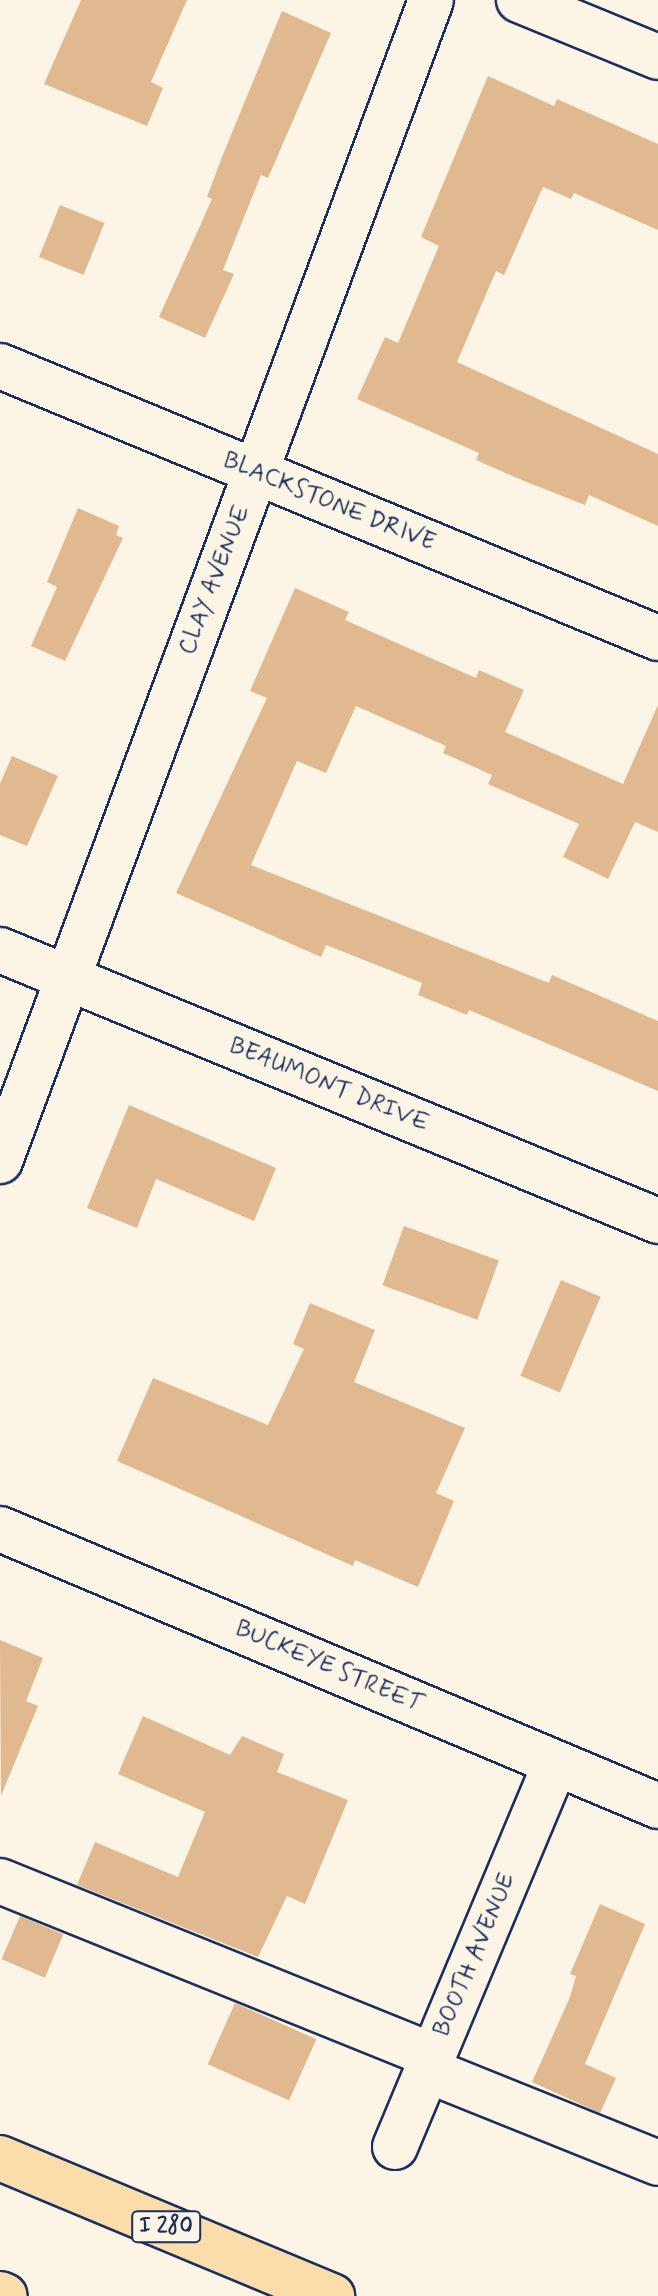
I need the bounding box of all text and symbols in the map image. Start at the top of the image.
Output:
street label: BLACKSTONE DRIVE [215,445,443,559]
street label: CLAY AVENUE [173,501,257,659]
street label: BEAUMONT DRIVE [225,1032,433,1138]
street label: BUCKEYE STREET [230,1614,428,1720]
street label: BOOTH AVENUE [427,1868,523,2042]
road number: I 280 [130,2209,202,2245]

